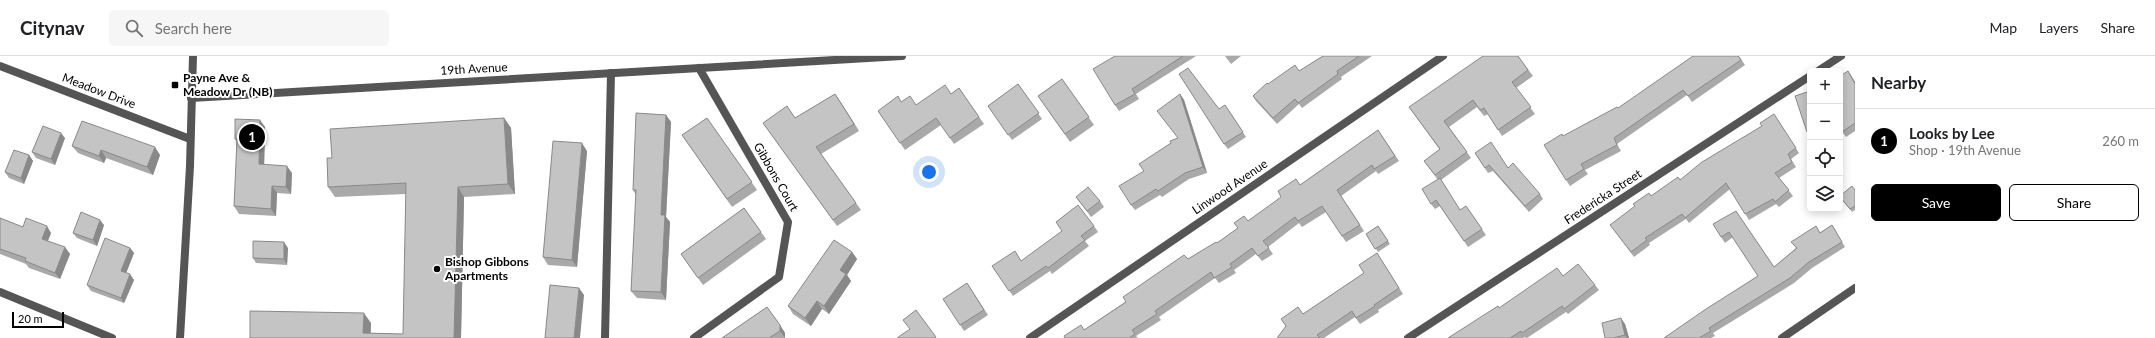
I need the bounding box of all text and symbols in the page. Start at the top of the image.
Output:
search box [109,10,389,46]
text: Citynav [20,16,85,39]
icon: search [123,17,145,39]
text: Search here [155,19,232,37]
text: Map [1989,19,2017,36]
text: Layers [2039,19,2079,36]
text: Share [2101,19,2135,36]
street label: 19th Avenue [440,59,508,78]
map controls [1807,68,1843,212]
button: + [1807,68,1843,104]
street label: Meadow Drive [60,70,138,111]
place label: Payne Ave & Meadow Dr (NB) [183,70,272,99]
text: Nearby [1871,72,1926,93]
marker: Payne Ave & Meadow Dr (NB) [170,80,180,90]
button: − [1807,104,1843,140]
pin: 1 [239,122,265,152]
text: Looks by Lee [1909,124,1995,142]
text: 1 [1880,133,1888,149]
text: 260 m [2102,133,2139,149]
street label: Gibbons Court [751,140,802,214]
button: locate [1807,140,1843,176]
text: Shop · 19th Avenue [1909,142,2021,158]
street label: Linwood Avenue [1189,156,1270,217]
your location [919,162,939,182]
street label: Fredericka Street [1561,166,1645,227]
button: layers [1807,176,1843,212]
button: Save [1871,184,2001,221]
button: Share [2009,184,2139,221]
place label: Bishop Gibbons Apartments [444,254,529,283]
marker: Bishop Gibbons Apartments [432,264,442,274]
scale bar [12,310,64,329]
text: 20 m [18,312,43,325]

